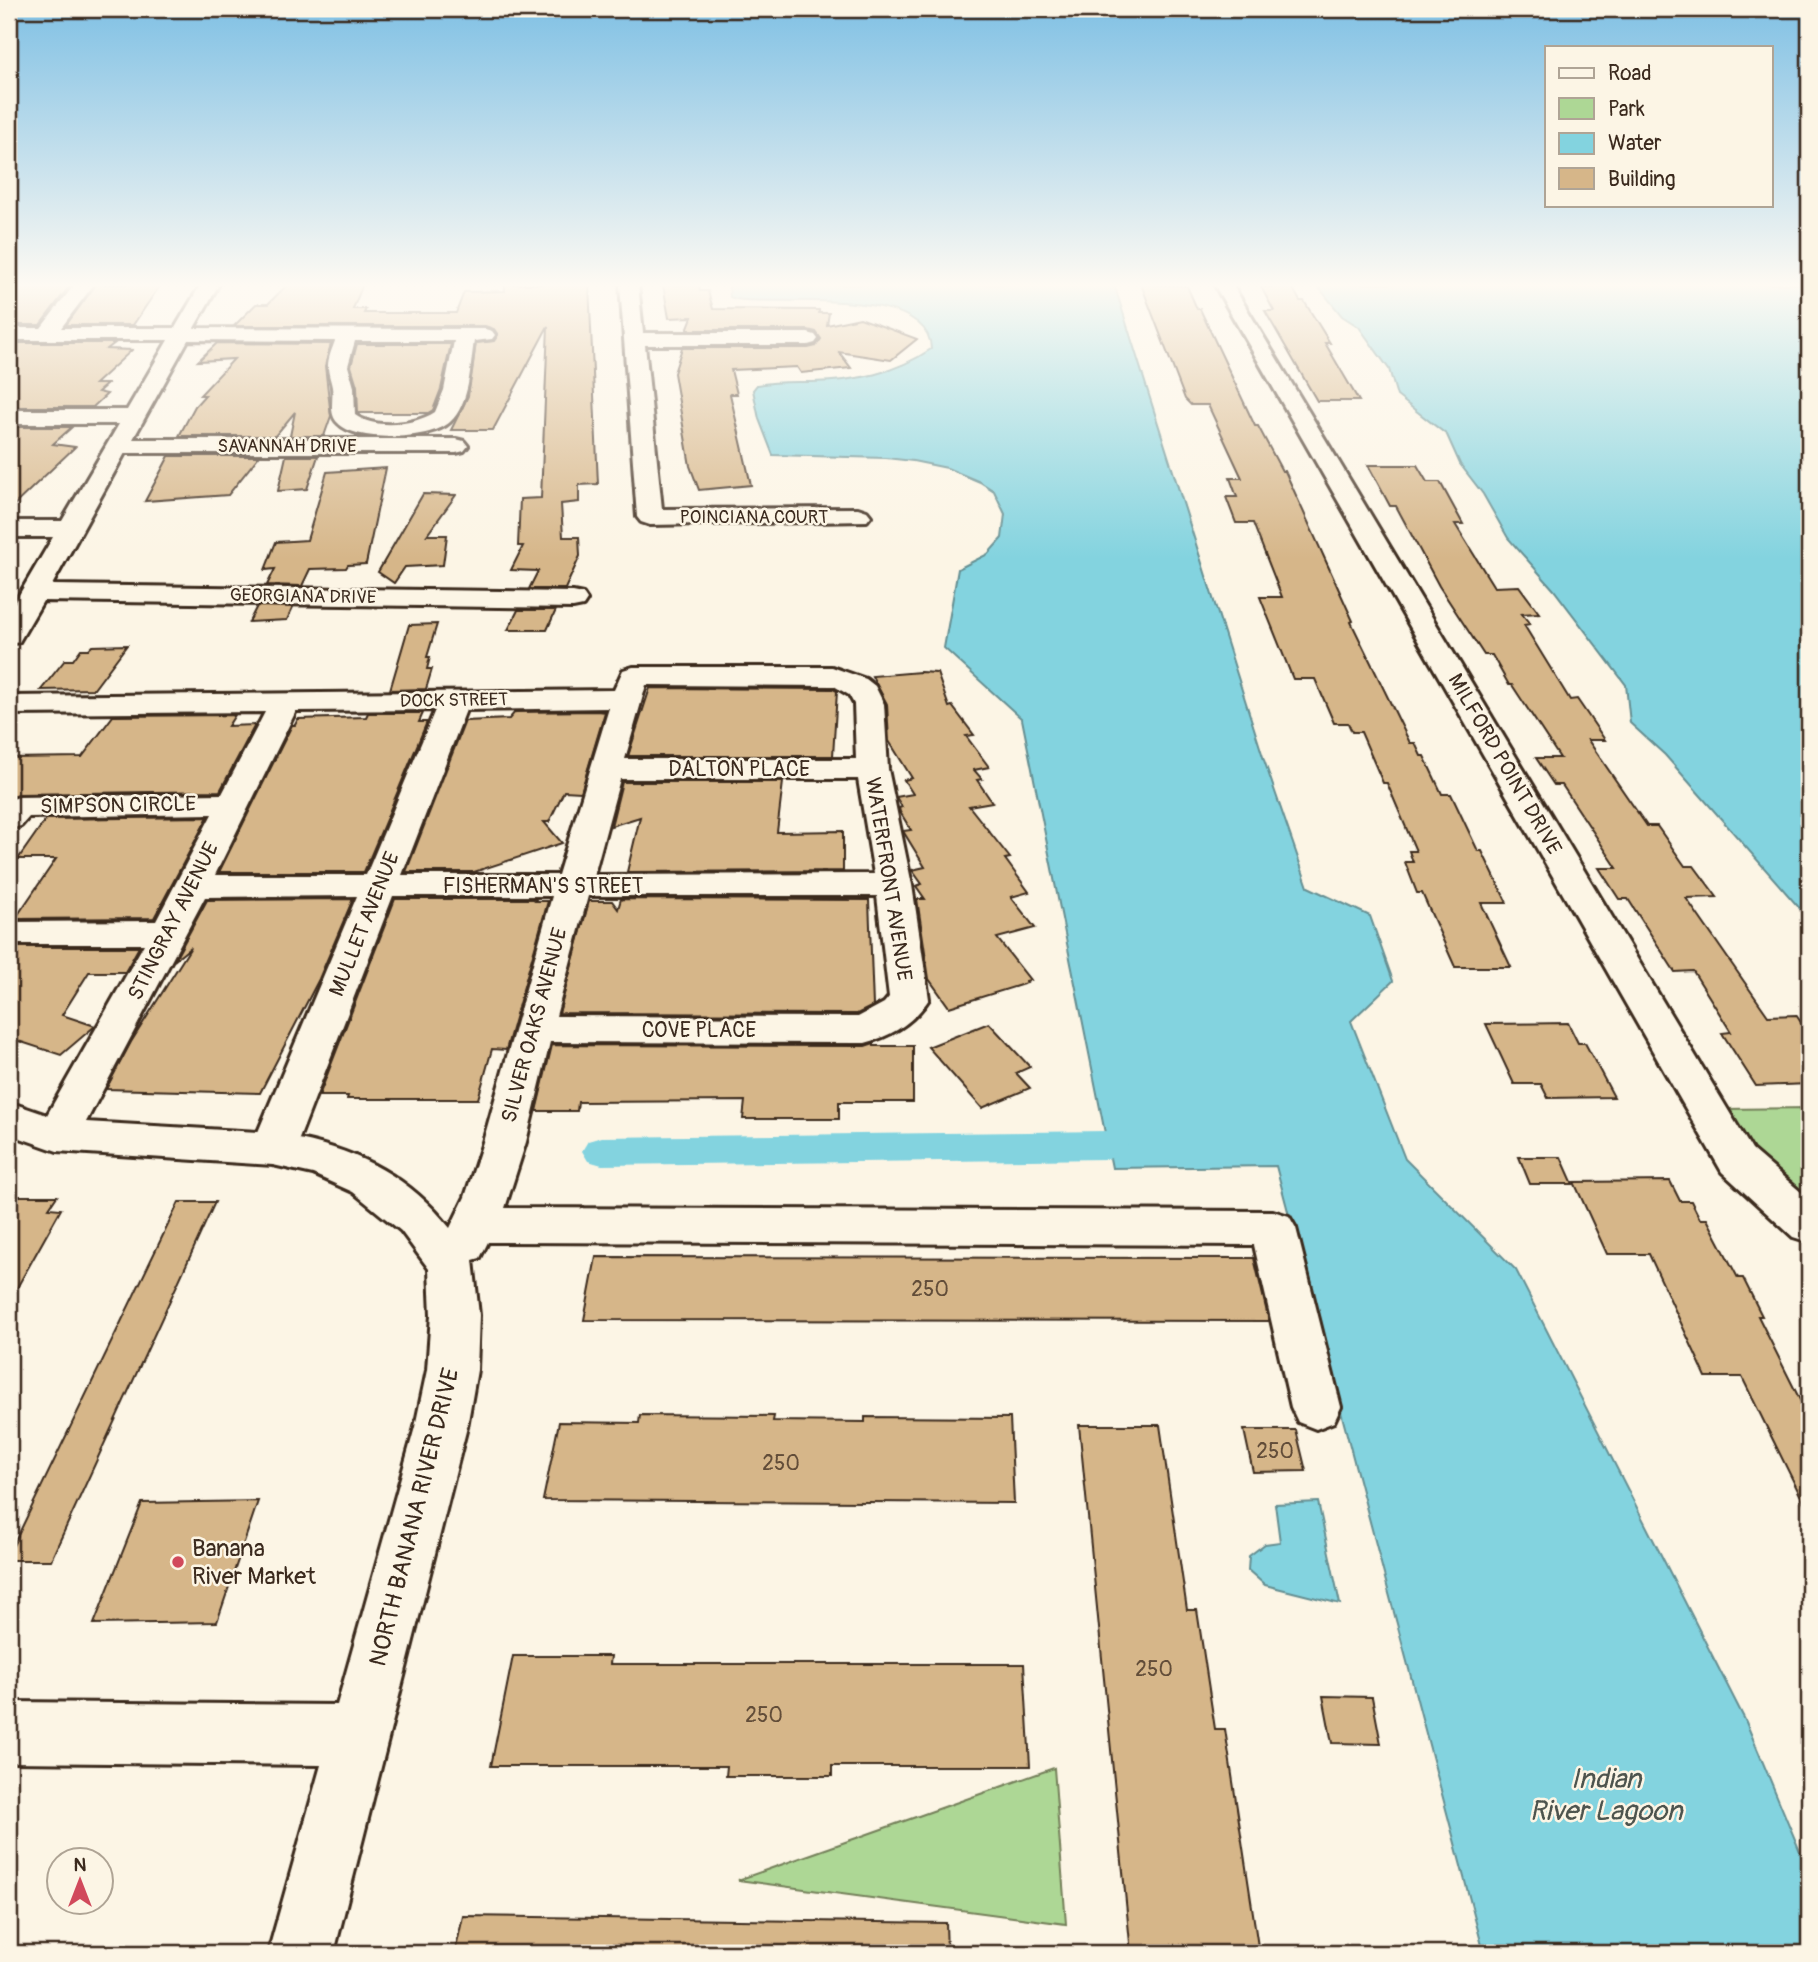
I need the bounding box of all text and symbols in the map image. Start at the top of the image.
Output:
legend [1545,46,1772,206]
text: Road [1608,60,1652,87]
text: Park [1608,96,1645,123]
text: Water [1608,130,1662,157]
text: Building [1608,166,1675,193]
street label: SAVANNAH DRIVE [217,435,357,458]
street label: POINCIANA COURT [680,506,828,529]
street label: GEORGIANA DRIVE [230,584,376,609]
street label: MILFORD POINT DRIVE [1442,669,1567,860]
street label: DOCK STREET [400,688,508,713]
street label: DALTON PLACE [668,756,810,783]
street label: WATERFRONT AVENUE [859,775,918,983]
street label: SIMPSON CIRCLE [40,791,196,820]
street label: STINGRAY AVENUE [122,837,225,1005]
street label: MULLET AVENUE [323,848,406,1000]
street label: FISHERMAN'S STREET [443,873,644,900]
street label: SILVER OAKS AVENUE [495,925,573,1125]
street label: COVE PLACE [642,1017,756,1044]
house number: 250 [911,1276,949,1303]
street label: NORTH BANANA RIVER DRIVE [363,1365,466,1669]
house number: 250 [1256,1438,1294,1465]
house number: 250 [762,1450,800,1477]
place label: Banana River Market [192,1534,316,1591]
marker: Banana River Market [170,1554,186,1570]
house number: 250 [1135,1656,1173,1683]
house number: 250 [745,1702,783,1729]
water label: Indian River Lagoon [1529,1762,1684,1829]
north arrow [46,1846,116,1916]
text: N [74,1853,87,1877]

